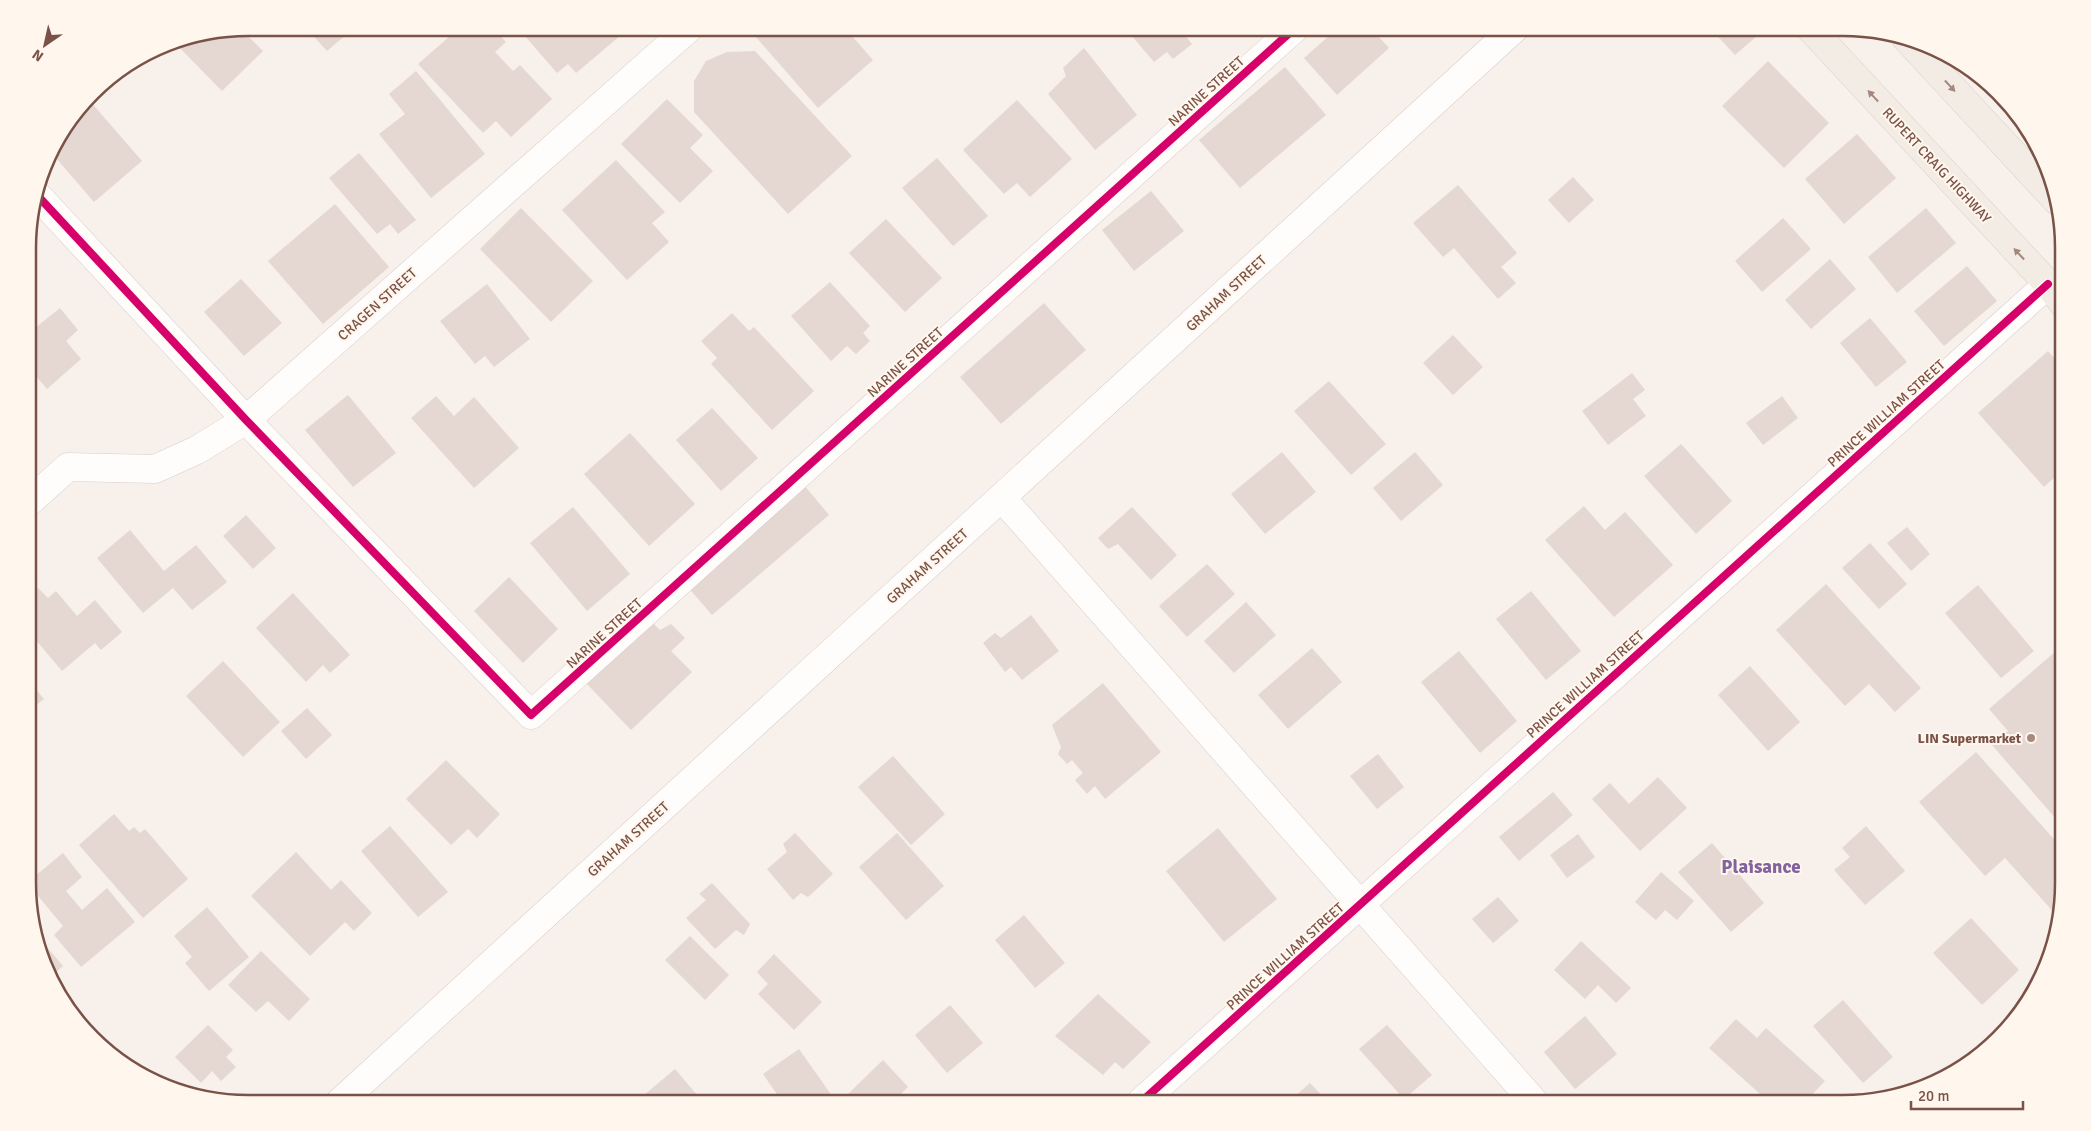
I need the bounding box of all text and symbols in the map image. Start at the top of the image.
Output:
north arrow [20,20,70,70]
text: N [29,46,47,65]
street label: NARINE STREET [1165,53,1248,130]
one-way arrow [1944,79,1956,91]
one-way arrow [1867,90,1879,102]
street label: RUPERT CRAIG HIGHWAY [1879,104,1995,227]
one-way arrow [2013,248,2025,260]
street label: GRAHAM STREET [1183,252,1270,335]
street label: CRAGEN STREET [334,264,420,344]
street label: NARINE STREET [864,324,947,401]
street label: PRINCE WILLIAM STREET [1824,356,1949,471]
street label: GRAHAM STREET [883,525,972,607]
street label: NARINE STREET [563,595,646,672]
street label: PRINCE WILLIAM STREET [1523,627,1648,742]
place label: LIN Supermarket [1918,730,2022,747]
marker: LIN Supermarket [2025,732,2037,744]
street label: GRAHAM STREET [584,798,673,880]
district label: Plaisance [1721,855,1801,879]
street label: PRINCE WILLIAM STREET [1223,899,1348,1014]
scale bar [1911,1078,2024,1110]
text: 20 m [1918,1087,1949,1105]

